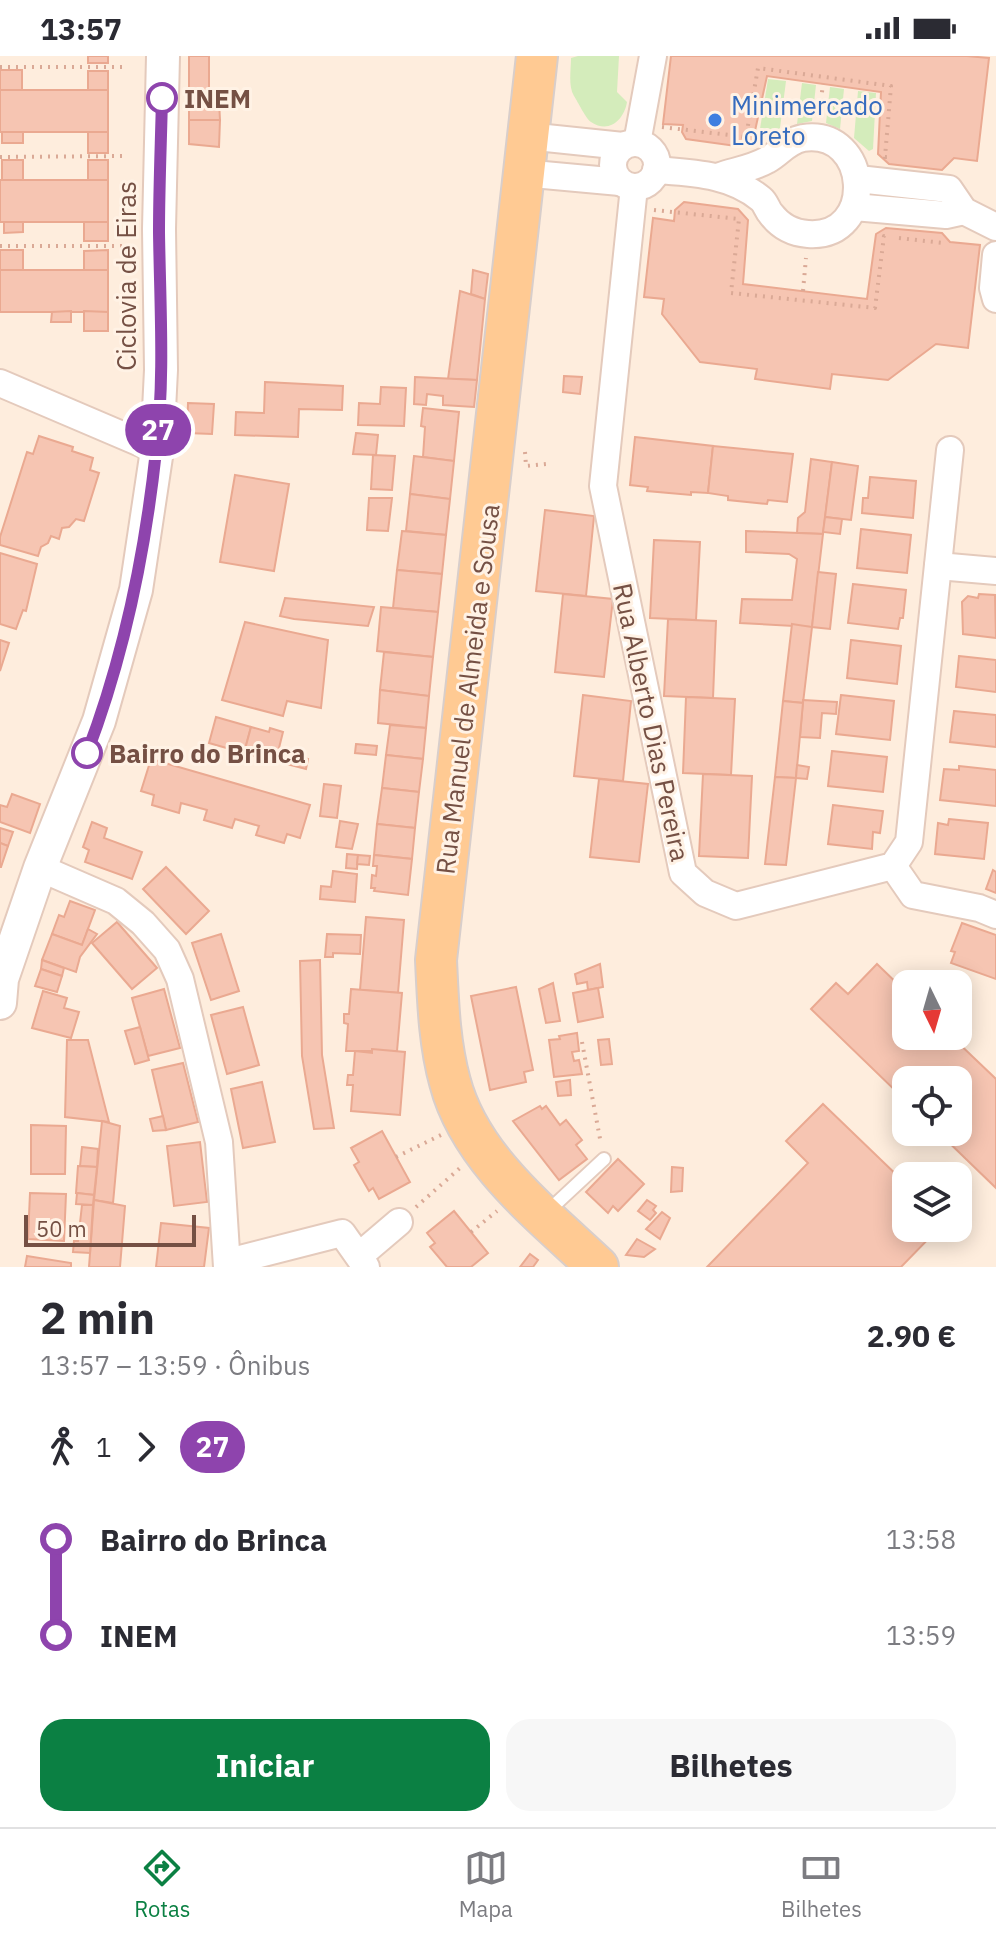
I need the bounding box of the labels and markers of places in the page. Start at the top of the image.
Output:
place label: INEM [184,81,251,115]
marker: INEM [147,83,177,113]
place label: Minimercado Loreto [731,88,883,152]
marker: Minimercado Loreto [706,111,724,129]
place label: Bairro do Brinca [109,736,306,770]
marker: Bairro do Brinca [72,738,102,768]

